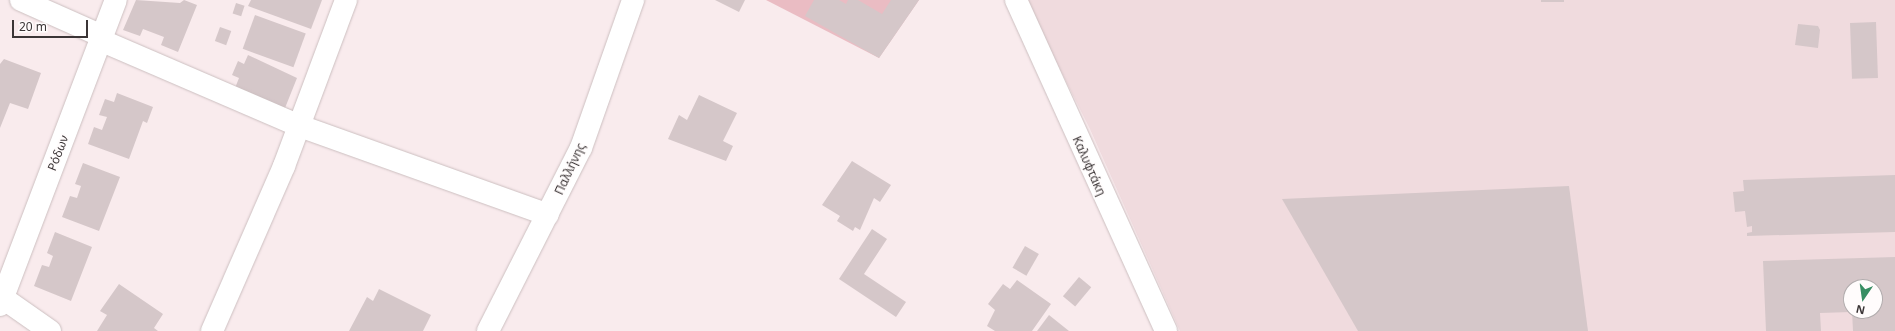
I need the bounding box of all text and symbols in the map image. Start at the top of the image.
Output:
scale bar [14,12,90,38]
text: 20 m [19,18,47,35]
street label: Ρόδων [45,133,71,173]
street label: Καλυφτάκη [1069,134,1109,198]
street label: Παλλήνης [552,141,588,197]
north arrow [1843,279,1883,319]
text: N [1854,302,1866,319]

